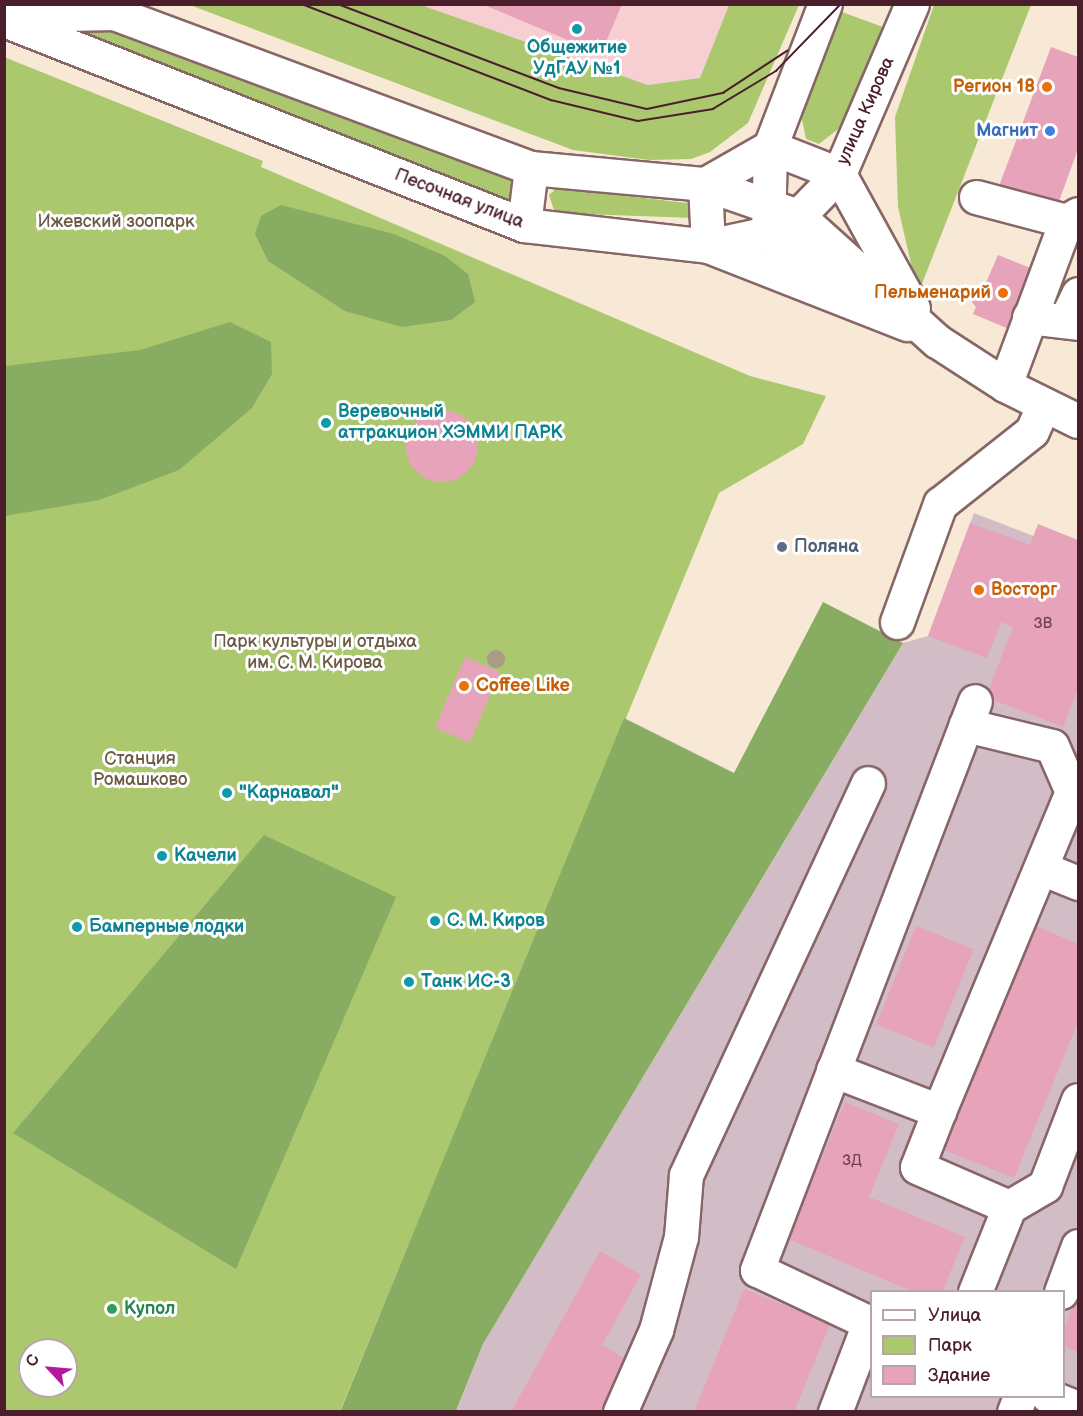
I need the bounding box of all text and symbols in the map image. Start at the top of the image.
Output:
marker: Общежитие УдГАУ №1 [570,22,584,36]
place label: Общежитие УдГАУ №1 [527,38,627,80]
street label: улица Кирова [833,54,899,168]
place label: Регион 18 [953,76,1035,98]
marker: Регион 18 [1040,80,1054,94]
place label: Магнит [976,120,1038,142]
marker: Магнит [1043,124,1057,138]
street label: Песочная улица [391,164,527,234]
park label: Ижевский зоопарк [37,211,195,233]
place label: Пельменарий [874,282,991,304]
marker: Пельменарий [996,286,1010,300]
place label: Веревочный аттракцион ХЭММИ ПАРК [338,402,563,444]
marker: Веревочный аттракцион ХЭММИ ПАРК [319,416,333,430]
place label: Поляна [794,536,859,558]
marker: Поляна [775,540,789,554]
place label: Восторг [991,579,1057,601]
marker: Восторг [972,583,986,597]
house number: 3В [1034,615,1052,633]
park label: Парк культуры и отдыха им. С. М. Кирова [213,632,417,674]
place label: Coffee Like [476,675,570,697]
marker: Coffee Like [457,679,471,693]
park label: Станция Ромашково [93,749,187,792]
place label: "Карнавал" [239,782,339,804]
marker: "Карнавал" [220,786,234,800]
place label: Качели [174,845,237,867]
marker: Качели [155,849,169,863]
place label: С. М. Киров [447,910,545,932]
marker: С. М. Киров [428,914,442,928]
place label: Бамперные лодки [89,916,244,938]
marker: Бамперные лодки [70,920,84,934]
place label: Танк ИС-3 [421,971,511,993]
marker: Танк ИС-3 [402,975,416,989]
house number: 3Д [842,1152,862,1170]
legend [870,1290,1065,1398]
place label: Купол [124,1298,175,1320]
marker: Купол [105,1302,119,1316]
text: Улица [928,1305,981,1326]
text: Парк [928,1335,972,1356]
north arrow [18,1338,78,1398]
text: С [22,1352,44,1370]
text: Здание [928,1365,990,1386]

